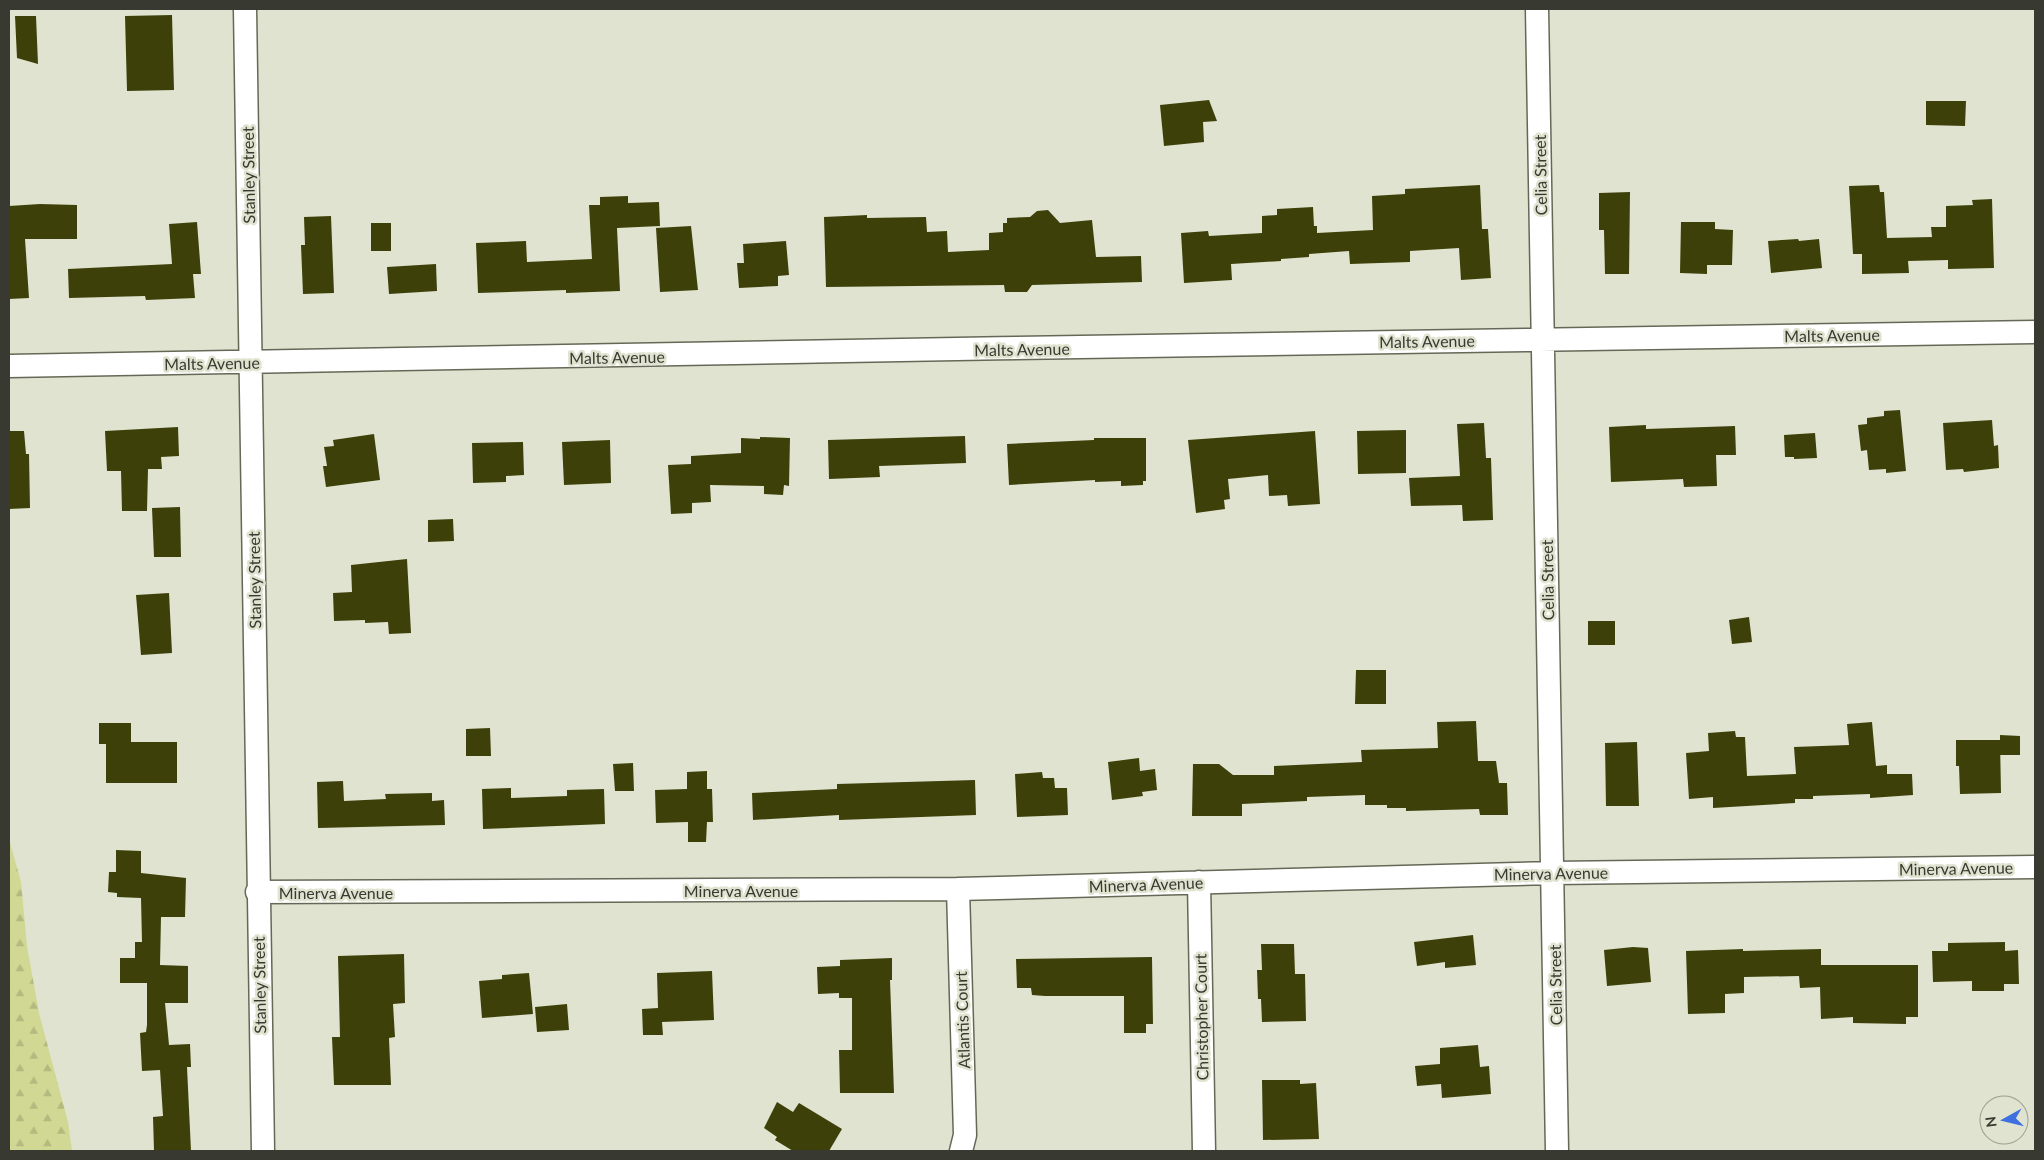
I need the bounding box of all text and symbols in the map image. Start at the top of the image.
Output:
street label: Stanley Street [238,126,258,224]
street label: Celia Street [1530,134,1550,216]
street label: Malts Avenue [1784,325,1880,345]
street label: Malts Avenue [1379,331,1475,351]
street label: Malts Avenue [974,339,1070,359]
street label: Malts Avenue [569,347,665,367]
street label: Malts Avenue [164,353,260,373]
street label: Stanley Street [244,531,264,629]
street label: Celia Street [1537,539,1557,621]
street label: Minerva Avenue [1899,858,2013,878]
street label: Minerva Avenue [1494,863,1608,883]
street label: Minerva Avenue [1089,873,1203,895]
street label: Minerva Avenue [684,881,798,900]
street label: Minerva Avenue [279,883,393,902]
street label: Stanley Street [249,936,269,1034]
street label: Celia Street [1545,944,1565,1026]
street label: Christopher Court [1190,953,1212,1081]
street label: Atlantis Court [951,971,973,1069]
north arrow [1979,1095,2029,1145]
text: N [1981,1115,2000,1128]

